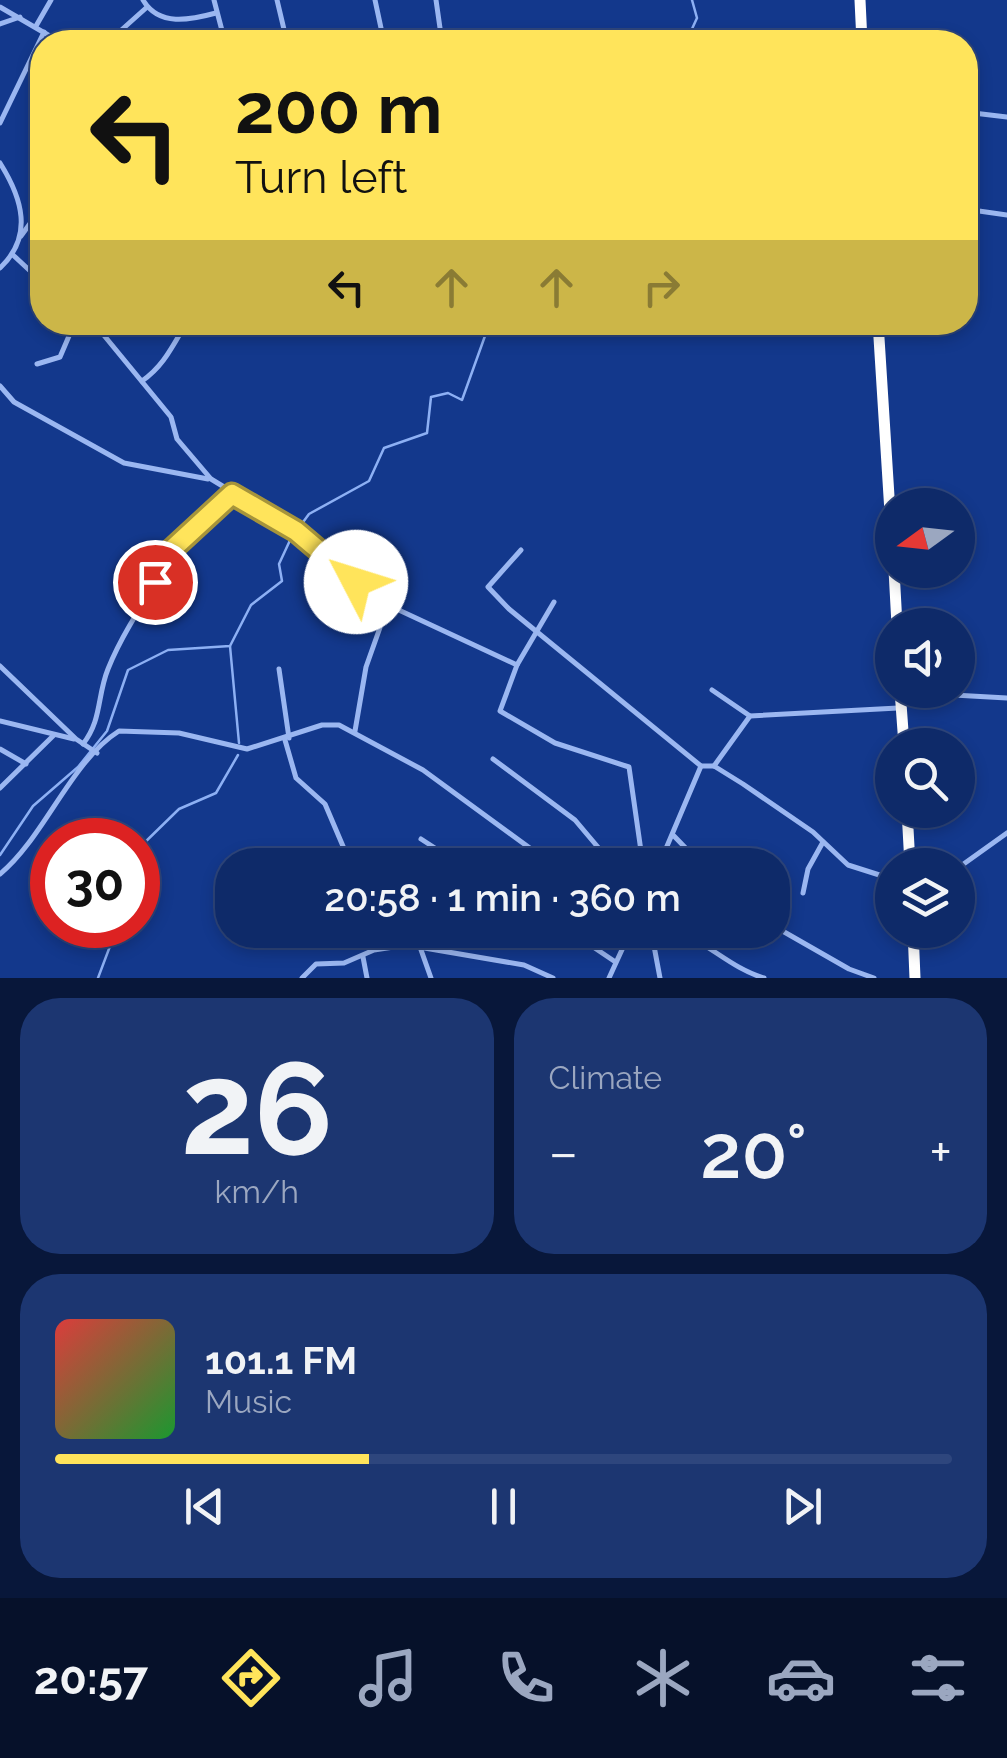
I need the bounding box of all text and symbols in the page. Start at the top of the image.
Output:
text: 200 m [235,67,442,149]
icon: left [70,70,200,200]
text: Turn left [235,151,407,204]
icon: left [319,260,374,315]
icon: ahead [424,260,479,315]
icon: ahead [529,260,584,315]
icon: right [634,260,689,315]
north arrow [875,488,975,588]
map controls [875,488,975,948]
position arrow [304,530,408,634]
pin [113,540,198,625]
icon: arrive [128,555,183,610]
button: sound [875,608,975,708]
button: search [875,728,975,828]
speed limit sign: 30 [30,818,160,948]
button: layers [875,848,975,948]
text: 20:58 · 1 min · 360 m [324,875,681,920]
text: 26 [181,1032,333,1184]
text: Climate [549,1059,662,1096]
text: 20° [700,1107,807,1196]
text: − [549,1120,578,1185]
text: + [929,1120,952,1185]
text: km/h [215,1173,299,1210]
text: 101.1 FM [205,1338,357,1383]
text: Music [205,1383,292,1420]
icon: previous [177,1479,232,1534]
icon: pause [476,1479,531,1534]
icon: next [775,1479,830,1534]
icon: directions [216,1643,286,1713]
icon: music [353,1643,423,1713]
icon: phone [491,1643,561,1713]
icon: climate [628,1643,698,1713]
icon: car [766,1643,836,1713]
icon: filters [903,1643,973,1713]
text: 20:57 [34,1652,148,1705]

